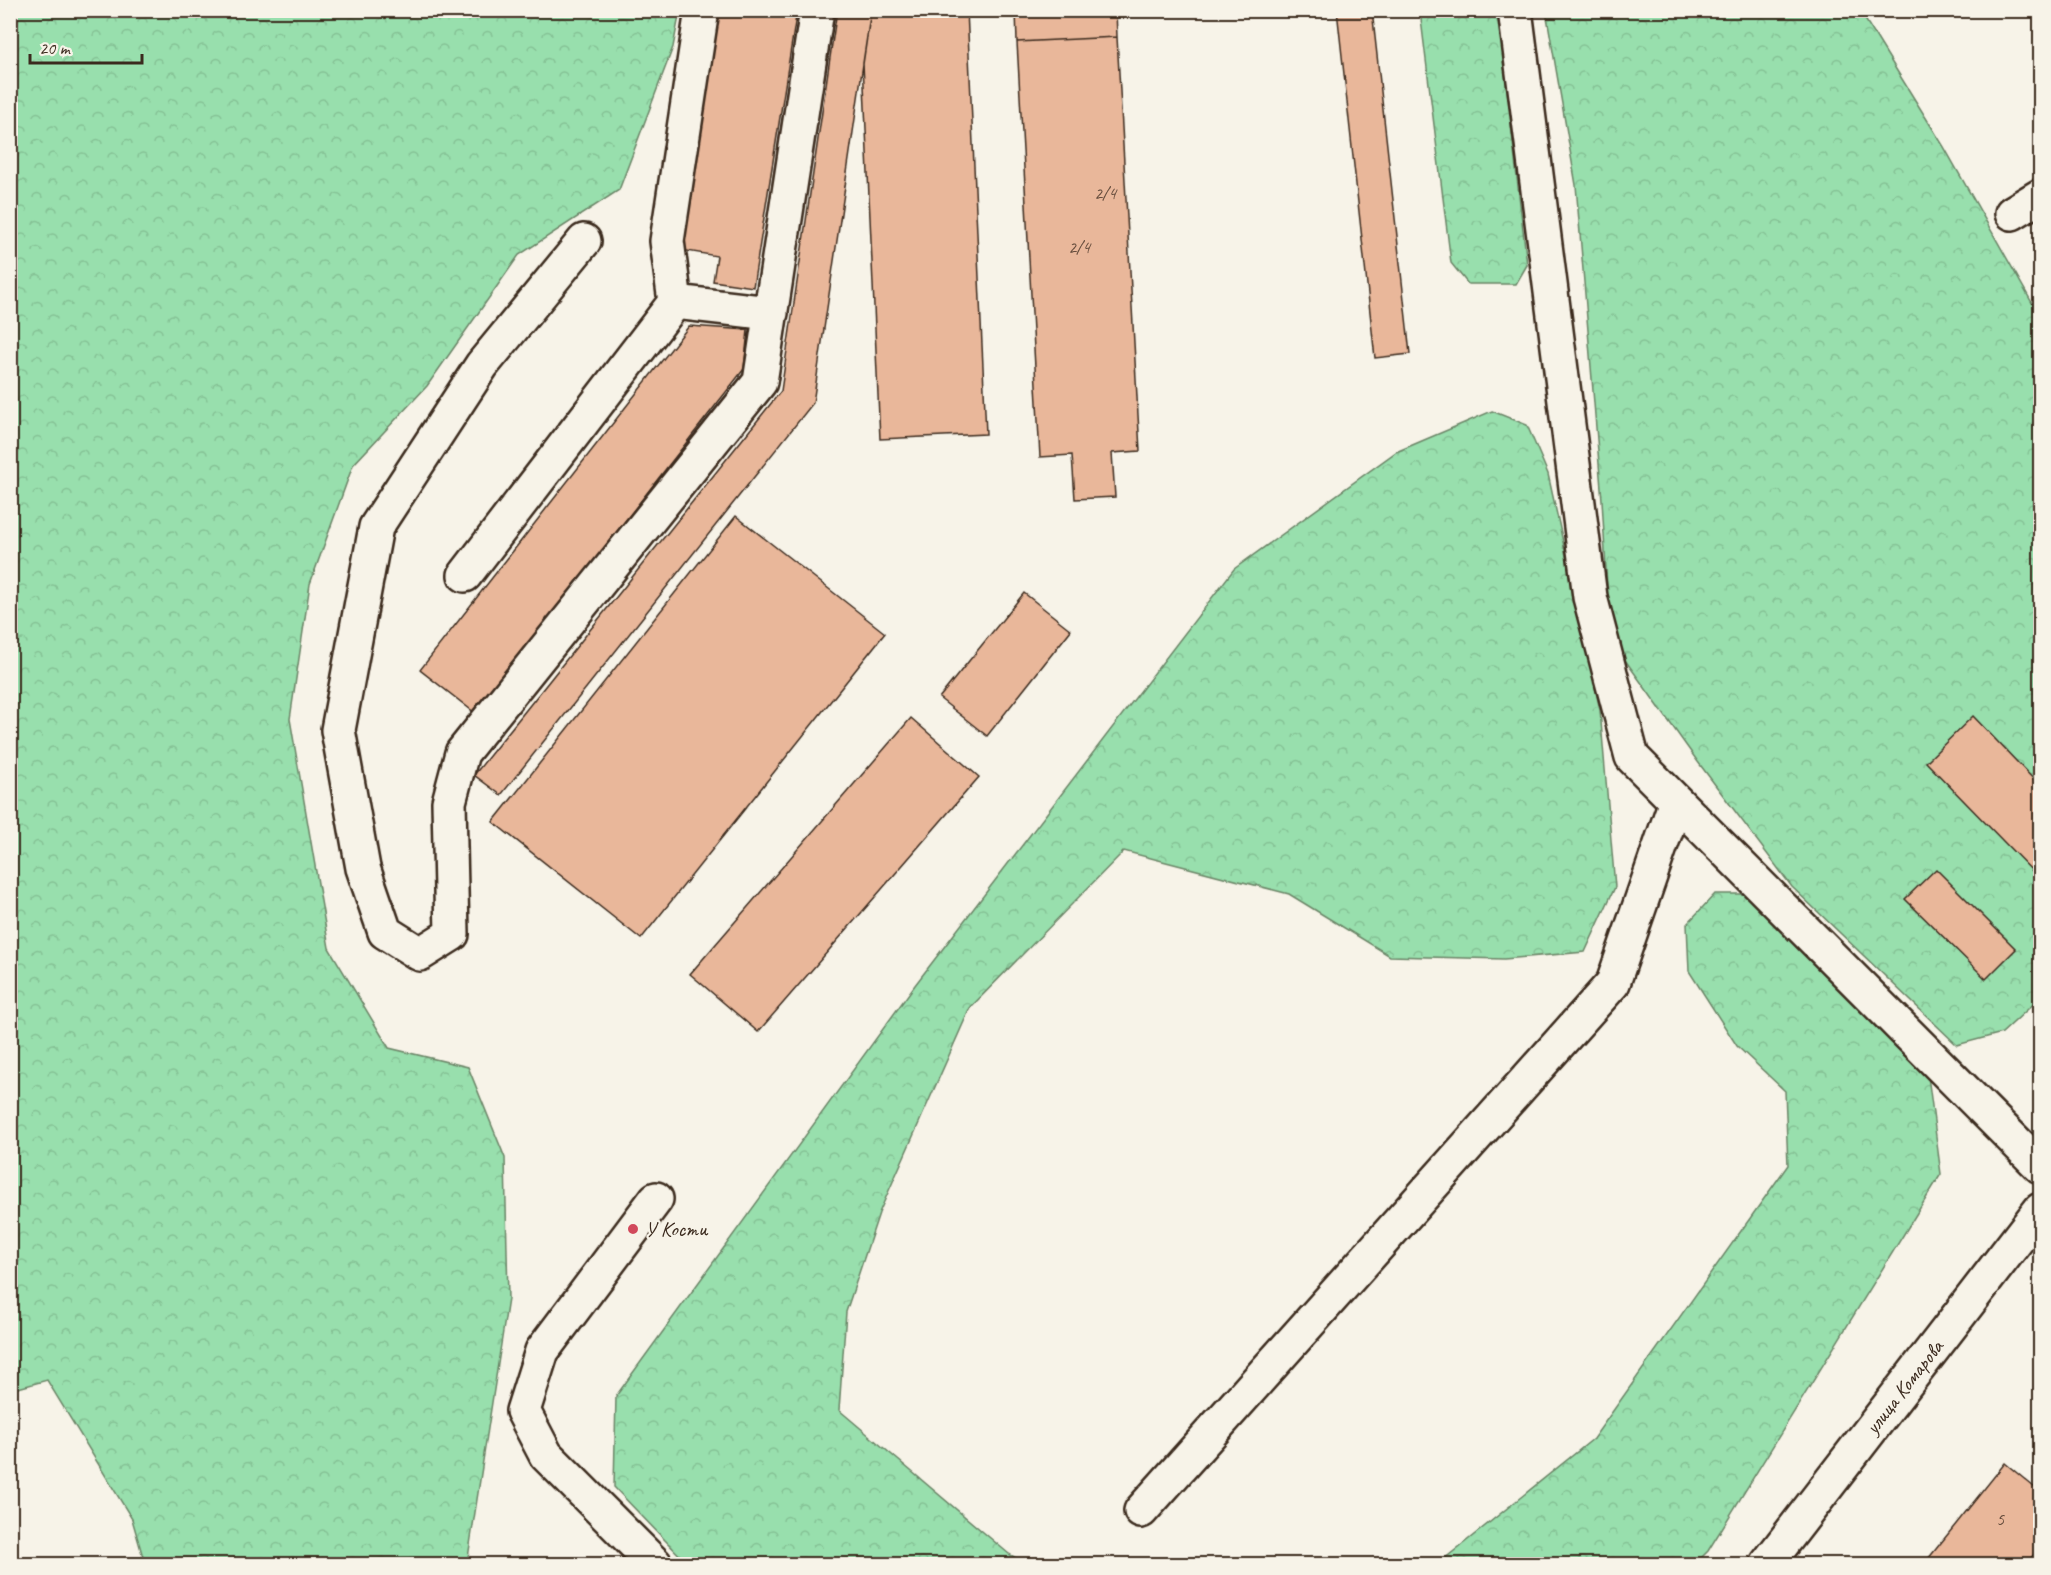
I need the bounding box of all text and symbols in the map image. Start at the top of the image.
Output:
scale bar [30,27,142,65]
text: 20 m [39,37,72,59]
house number: 2/4 [1094,182,1118,204]
house number: 2/4 [1068,236,1092,258]
place label: У Кости [645,1216,709,1242]
marker: У Кости [626,1222,640,1236]
street label: улица Комарова [1858,1333,1950,1441]
house number: 5 [1996,1508,2005,1530]

